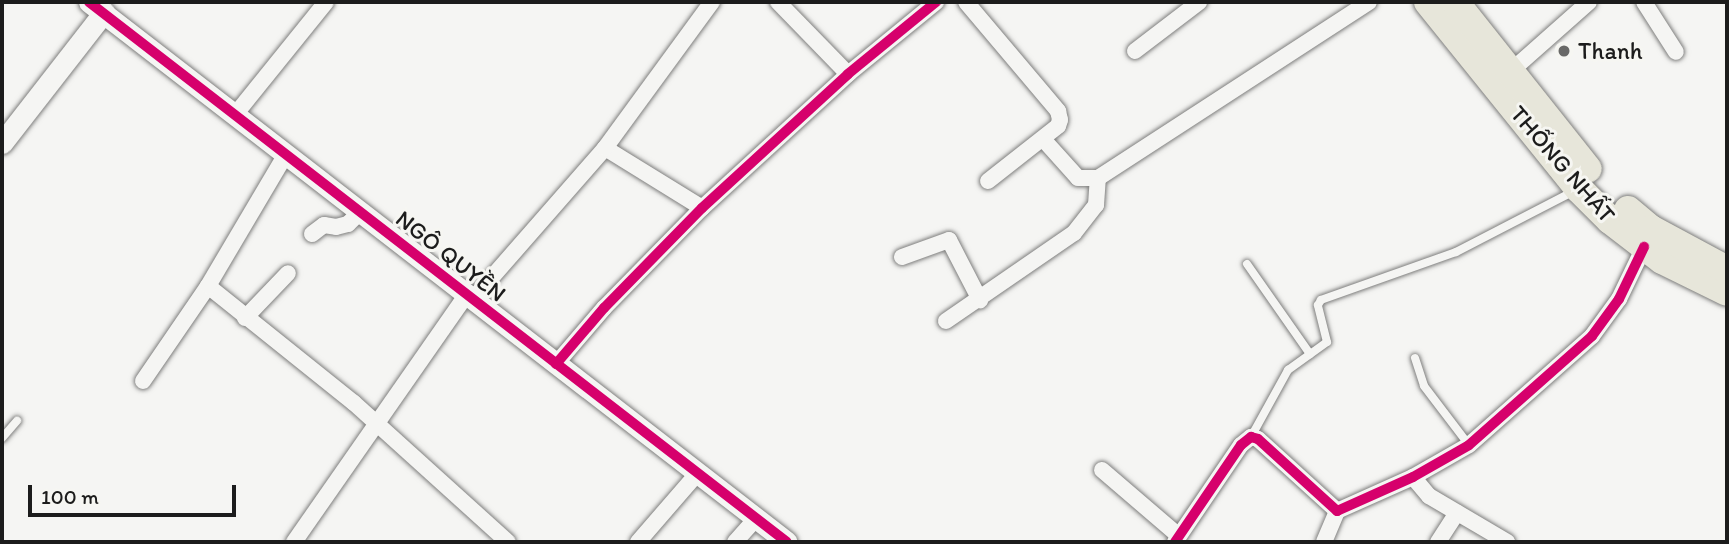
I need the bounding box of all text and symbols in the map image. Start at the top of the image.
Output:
place label: Thanh [1578,37,1642,65]
marker: Thanh [1556,43,1572,59]
street label: THỐNG NHẤT [1504,100,1622,228]
street label: NGÔ QUYỀN [390,204,512,308]
scale bar [32,470,240,514]
text: 100 m [41,484,99,509]

